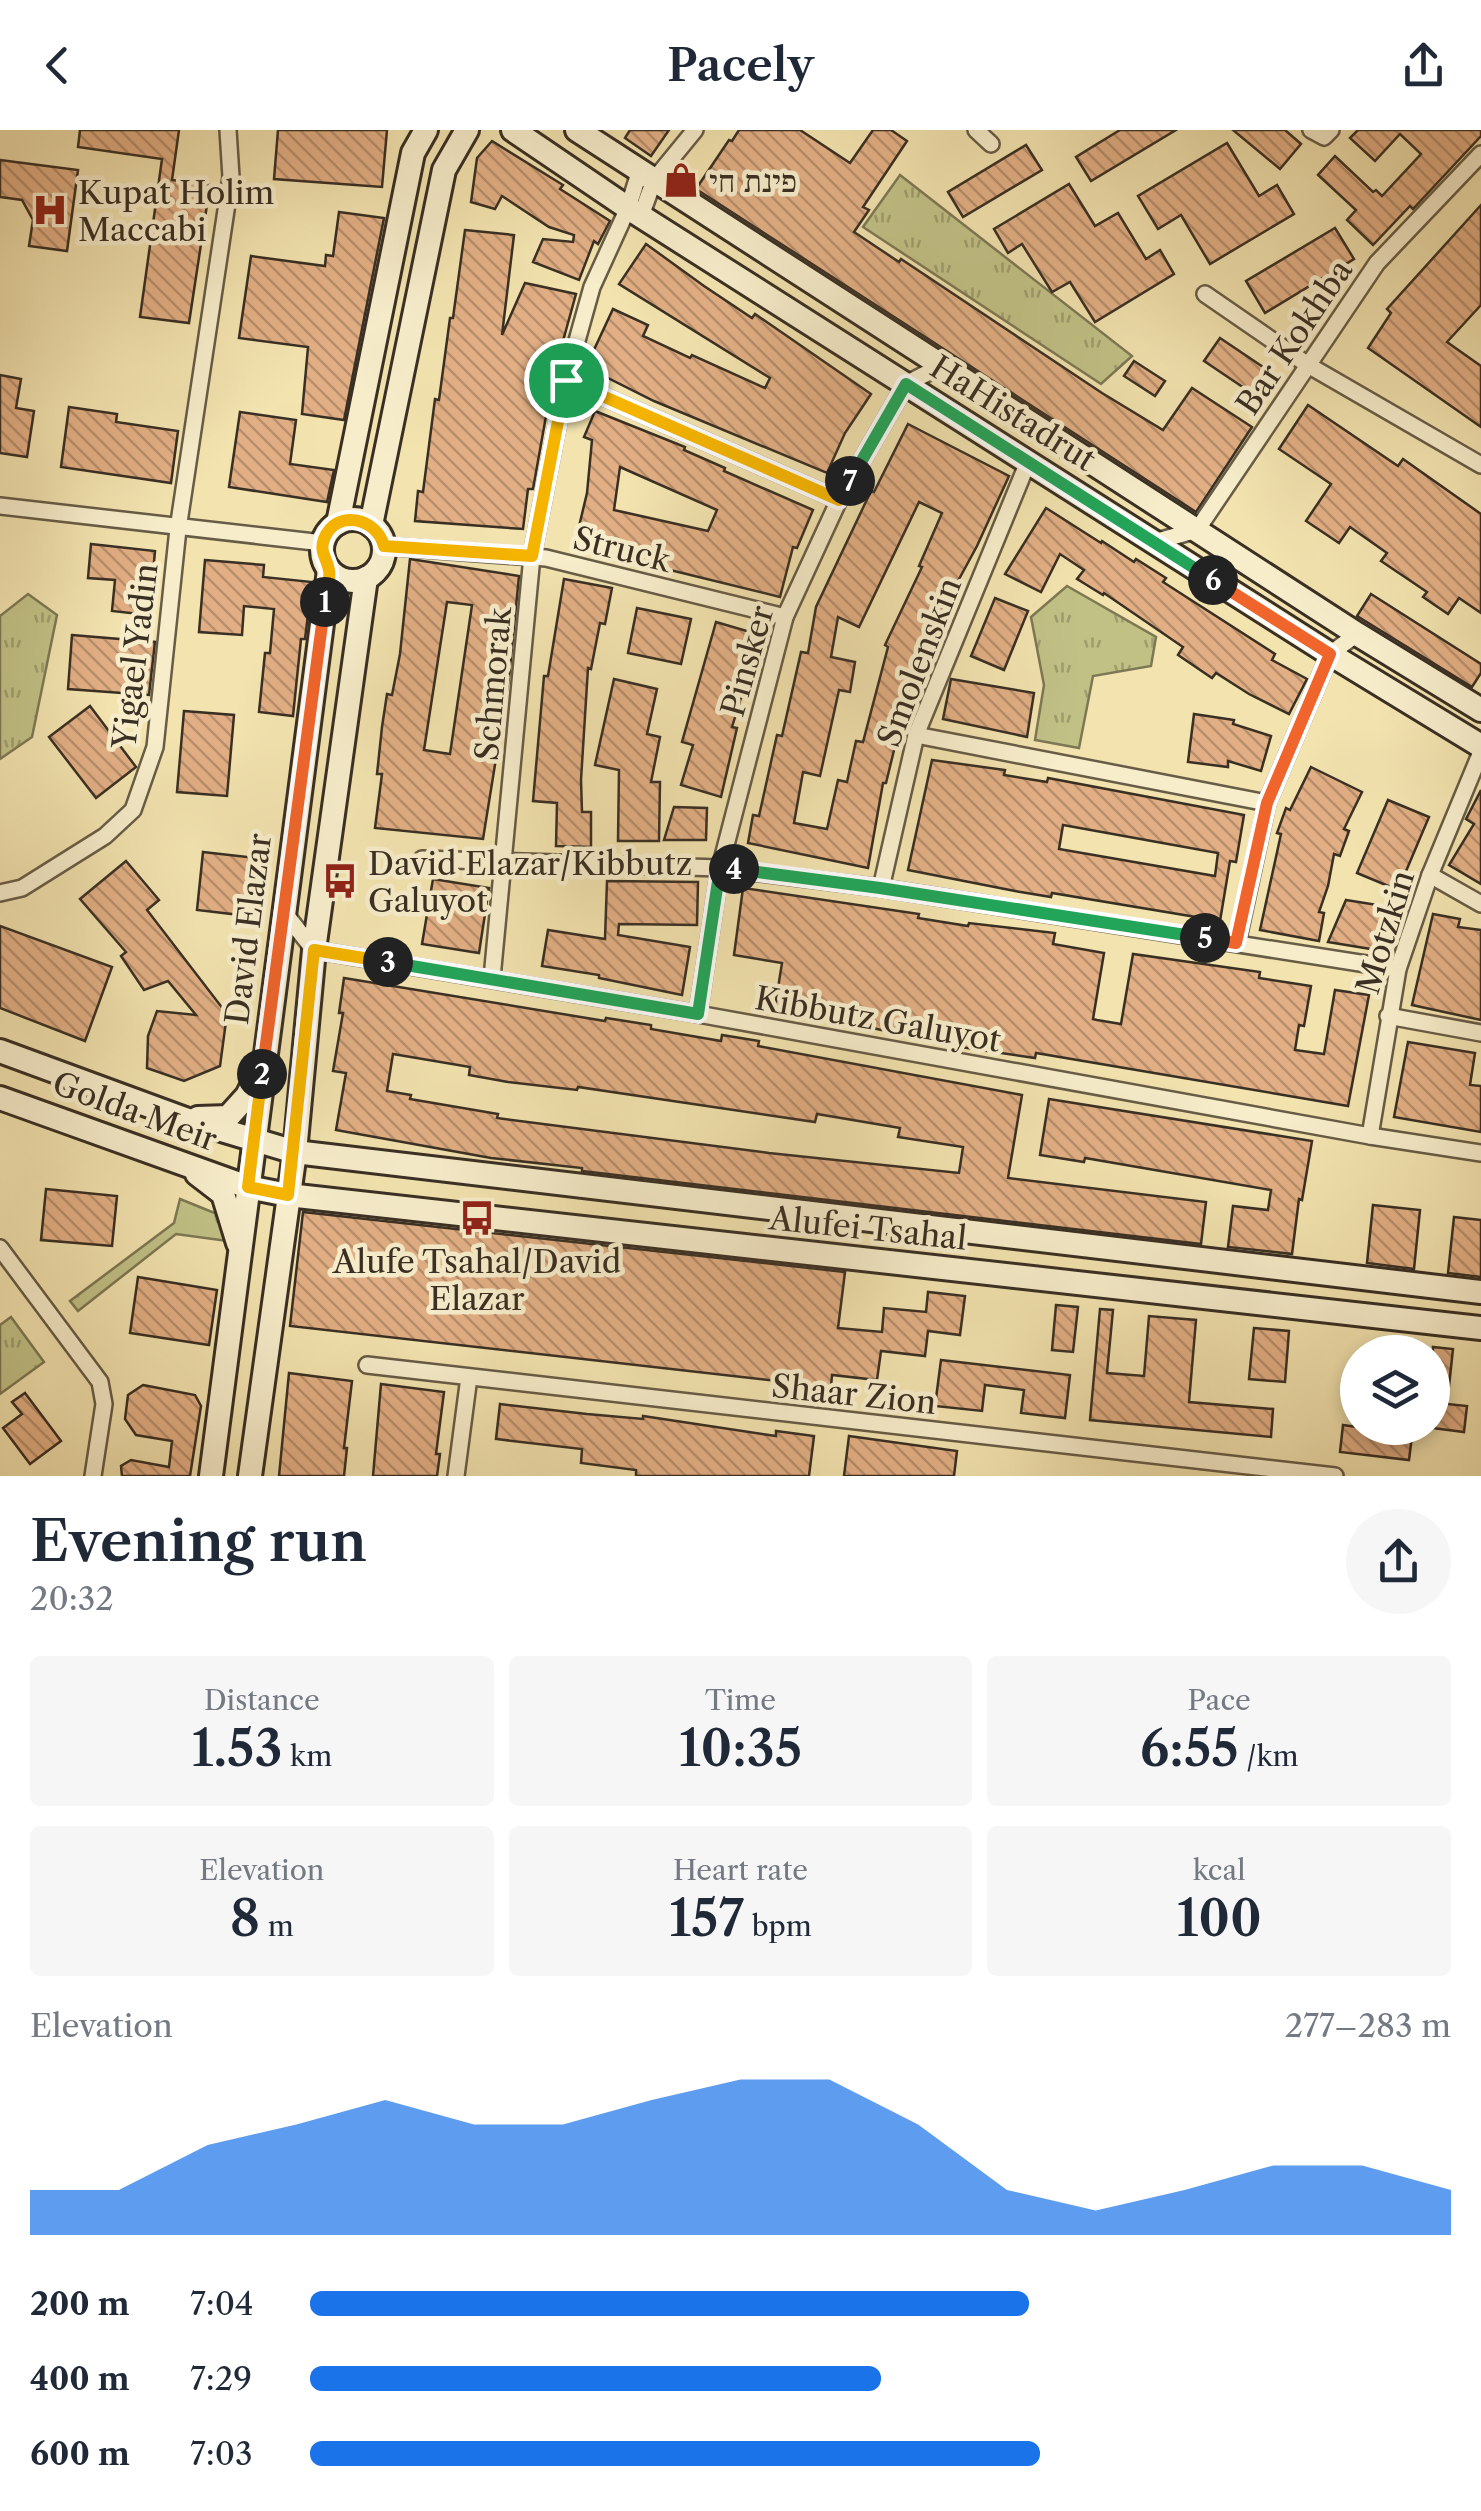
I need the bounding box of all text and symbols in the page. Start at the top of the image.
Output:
text: Pacely [667,37,814,93]
icon: back [30,38,85,93]
icon: share [1396,38,1451,93]
shop icon: פינת חי [662,161,700,199]
place label: פינת חי [709,161,797,200]
place label: Kupat Holim Maccabi [78,173,275,249]
hospital icon: Kupat Holim Maccabi [31,191,69,229]
street label: Bar Kokhba [1228,252,1360,422]
pin [524,338,609,423]
street label: HaHistadrut [923,347,1103,479]
icon: arrive [539,353,594,408]
pin: 7 [825,456,875,506]
text: 7 [843,464,857,498]
street label: Struck [569,518,676,580]
pin: 6 [1188,555,1238,605]
street label: Yigael Yadin [104,561,166,752]
text: 6 [1205,563,1221,597]
street label: Smolenskin [869,572,969,752]
pin: 1 [300,577,350,627]
text: 1 [319,585,331,619]
street label: Pinsker [713,601,782,721]
street label: Schmorak [467,604,519,762]
street label: David Elazar [217,831,279,1027]
place label: David Elazar/Kibbutz Galuyot [368,844,692,920]
pin: 4 [709,844,759,894]
text: 4 [726,852,742,886]
bus stop icon: David Elazar/Kibbutz Galuyot [321,862,359,900]
street label: Motzkin [1348,865,1422,999]
pin: 5 [1180,913,1230,963]
text: 5 [1197,921,1213,955]
pin: 3 [363,937,413,987]
text: 3 [380,945,396,979]
street label: Kibbutz Galuyot [752,978,1005,1060]
pin: 2 [237,1049,287,1099]
text: 2 [254,1057,270,1091]
street label: Golda Meir [47,1063,223,1159]
street label: Alufei Tsahal [766,1198,969,1258]
bus stop icon: Alufe Tsahal/David Elazar [458,1199,496,1237]
place label: Alufe Tsahal/David Elazar [332,1242,621,1318]
map controls [1340,1335,1450,1445]
button: layers [1340,1335,1450,1445]
street label: Shaar Zion [770,1366,938,1422]
text: Evening run [30,1508,367,1575]
button: share [1346,1509,1451,1614]
text: 20:32 [30,1579,114,1618]
text: Distance [204,1683,320,1717]
text: Time [705,1683,776,1717]
text: Pace [1188,1683,1251,1717]
text: 1.53 [191,1717,283,1779]
text: 10:35 [679,1717,802,1779]
text: 6:55 [1140,1717,1239,1779]
text: km [283,1739,332,1773]
text: /km [1239,1739,1299,1773]
text: Elevation [199,1853,324,1887]
text: Heart rate [673,1853,808,1887]
text: kcal [1193,1853,1246,1887]
text: 8 [230,1887,260,1949]
text: 157 [669,1887,744,1949]
text: 100 [1177,1887,1262,1949]
text: m [260,1909,294,1943]
text: bpm [744,1909,812,1943]
text: Elevation [30,2006,173,2045]
text: 277–283 m [1285,2006,1451,2045]
text: 200 m [30,2284,130,2323]
text: 7:04 [190,2284,254,2323]
text: 400 m [30,2359,130,2398]
text: 7:29 [190,2359,252,2398]
text: 600 m [30,2434,130,2473]
text: 7:03 [190,2434,253,2473]

